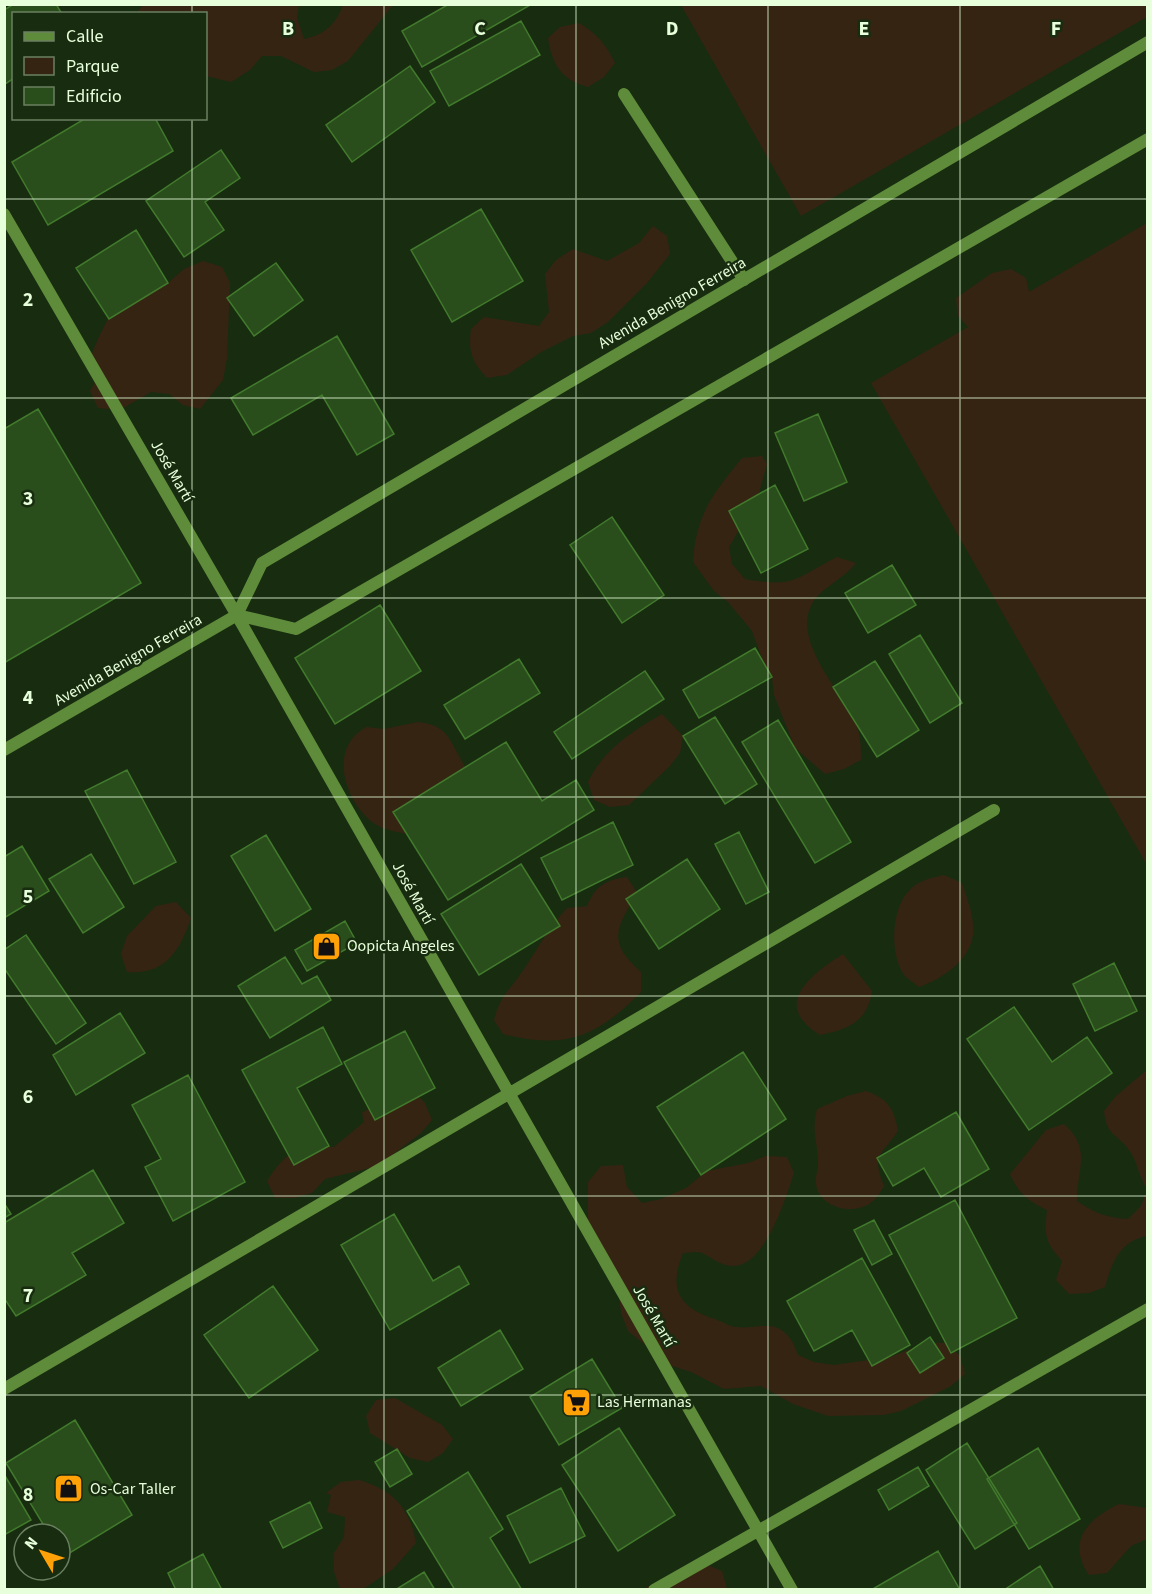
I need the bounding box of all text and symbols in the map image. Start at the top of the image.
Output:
legend [12,12,207,120]
text: B [282,15,294,43]
text: C [474,15,486,43]
text: D [666,15,678,43]
text: E [859,15,869,43]
text: F [1051,15,1061,43]
text: Calle [66,24,104,49]
text: Parque [66,54,119,79]
text: Edificio [66,84,122,109]
street label: Avenida Benigno Ferreira [594,252,750,354]
text: 2 [23,286,33,314]
street label: José Martí [145,436,199,507]
text: 3 [23,485,33,513]
street label: Avenida Benigno Ferreira [50,609,206,711]
text: 4 [23,684,34,712]
street label: José Martí [387,858,440,929]
text: 5 [23,883,33,911]
shop icon: Oopicta Angeles [310,930,342,962]
place label: Oopicta Angeles [347,935,455,957]
text: 6 [23,1083,33,1111]
street label: José Martí [627,1281,681,1352]
text: 7 [23,1282,33,1310]
supermarket icon: Las Hermanas [560,1386,592,1418]
place label: Las Hermanas [597,1391,692,1413]
shop icon: Os-Car Taller [53,1473,85,1505]
place label: Os-Car Taller [90,1478,176,1500]
text: 8 [23,1481,33,1509]
north arrow [12,1522,72,1582]
text: N [19,1532,43,1554]

